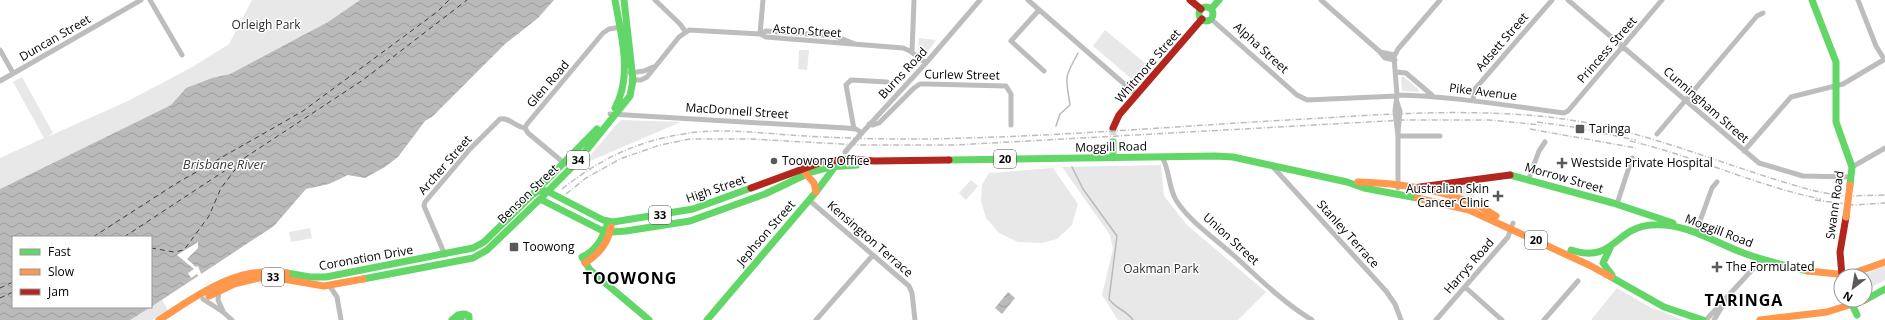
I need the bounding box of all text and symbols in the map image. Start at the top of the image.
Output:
street label: Adsett Street [1471,9,1532,75]
street label: Duncan Street [16,10,94,65]
street label: Princess Street [1573,13,1640,87]
park label: Orleigh Park [231,16,301,33]
street label: Alpha Street [1230,18,1293,77]
street label: Aston Street [772,20,842,41]
street label: Whitmore Street [1111,25,1184,106]
street label: Burns Road [874,43,931,102]
street label: Glen Road [522,56,573,111]
street label: Cunningham Street [1660,63,1753,147]
street label: Curlew Street [924,65,1000,84]
street label: Pike Avenue [1448,79,1518,104]
street label: MacDonnell Street [685,98,789,123]
place label: Taringa [1589,120,1631,137]
marker: Taringa [1574,123,1586,135]
street label: Archer Street [414,131,475,198]
street label: Moggill Road [1075,137,1147,156]
road number: 20 [994,150,1016,168]
road number: 34 [567,151,589,169]
place label: Toowong Office [782,152,870,169]
place label: Westside Private Hospital [1571,154,1713,171]
water label: Brisbane River [183,155,266,173]
marker: Toowong Office [769,156,779,166]
marker: Westside Private Hospital [1556,157,1568,169]
street label: Morrow Street [1523,158,1605,197]
street label: Benson Street [493,160,562,227]
street label: High Street [684,170,748,207]
street label: Swann Road [1821,170,1848,240]
place label: Australian Skin Cancer Clinic [1406,180,1489,211]
marker: Australian Skin Cancer Clinic [1492,190,1504,202]
street label: Jephson Street [732,196,799,270]
street label: Stanley Terrace [1313,196,1384,272]
street label: Kensington Terrace [824,197,917,281]
road number: 33 [649,206,671,224]
street label: Union Street [1200,209,1263,268]
street label: Moggill Road [1683,210,1756,251]
road number: 20 [1525,231,1547,249]
street label: Harrys Road [1440,234,1498,297]
legend [12,236,152,308]
place label: Toowong [523,238,575,255]
street label: Coronation Drive [318,241,415,274]
marker: Toowong [508,241,520,253]
text: Fast [48,243,71,260]
place label: The Formulated [1726,258,1815,275]
park label: Oakman Park [1123,260,1200,277]
marker: The Formulated [1711,261,1723,273]
text: Slow [48,263,75,280]
district label: TOOWONG [583,267,677,289]
road number: 33 [262,268,284,286]
north arrow [1833,268,1873,308]
text: Jam [47,283,69,300]
text: N [1840,288,1855,306]
district label: TARINGA [1705,289,1783,311]

